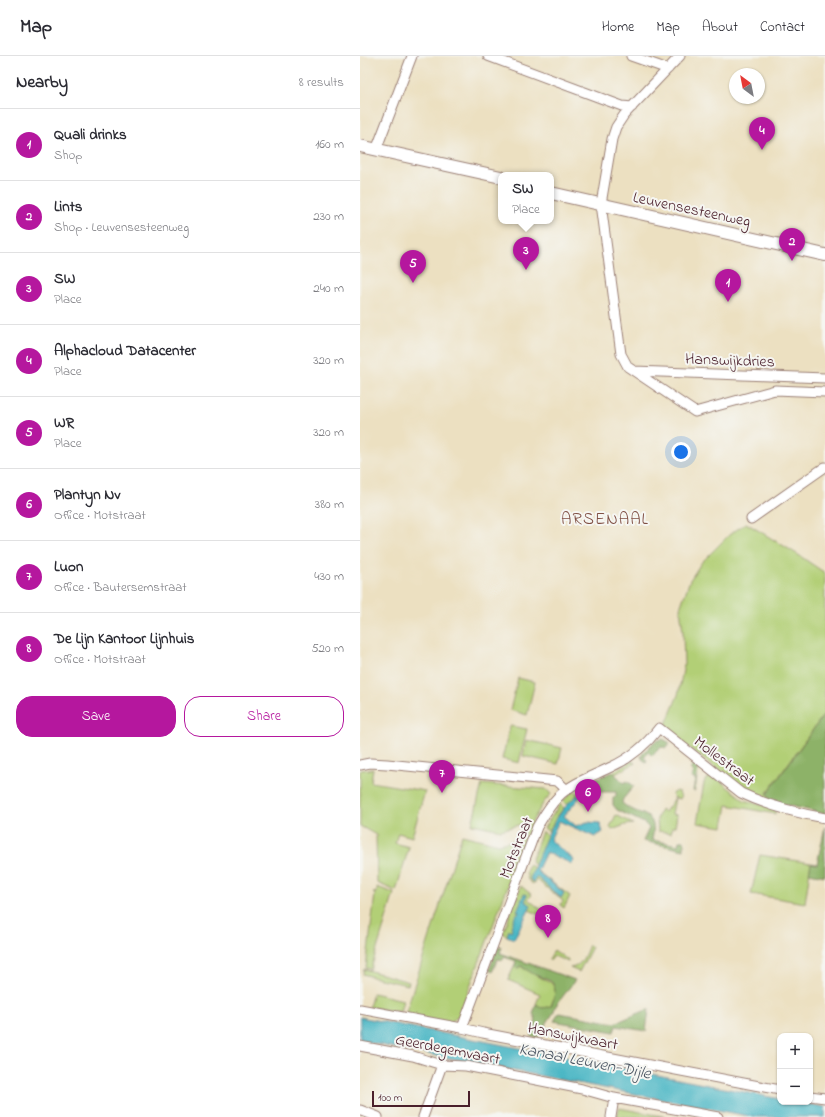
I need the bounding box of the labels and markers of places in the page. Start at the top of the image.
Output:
pin: 4 [749,117,775,150]
pin: 2 [779,228,805,261]
pin: 3 [513,237,539,270]
pin: 5 [400,250,426,283]
pin: 1 [715,269,741,302]
pin: 7 [429,760,455,793]
pin: 6 [575,779,601,812]
pin: 8 [535,905,561,938]

